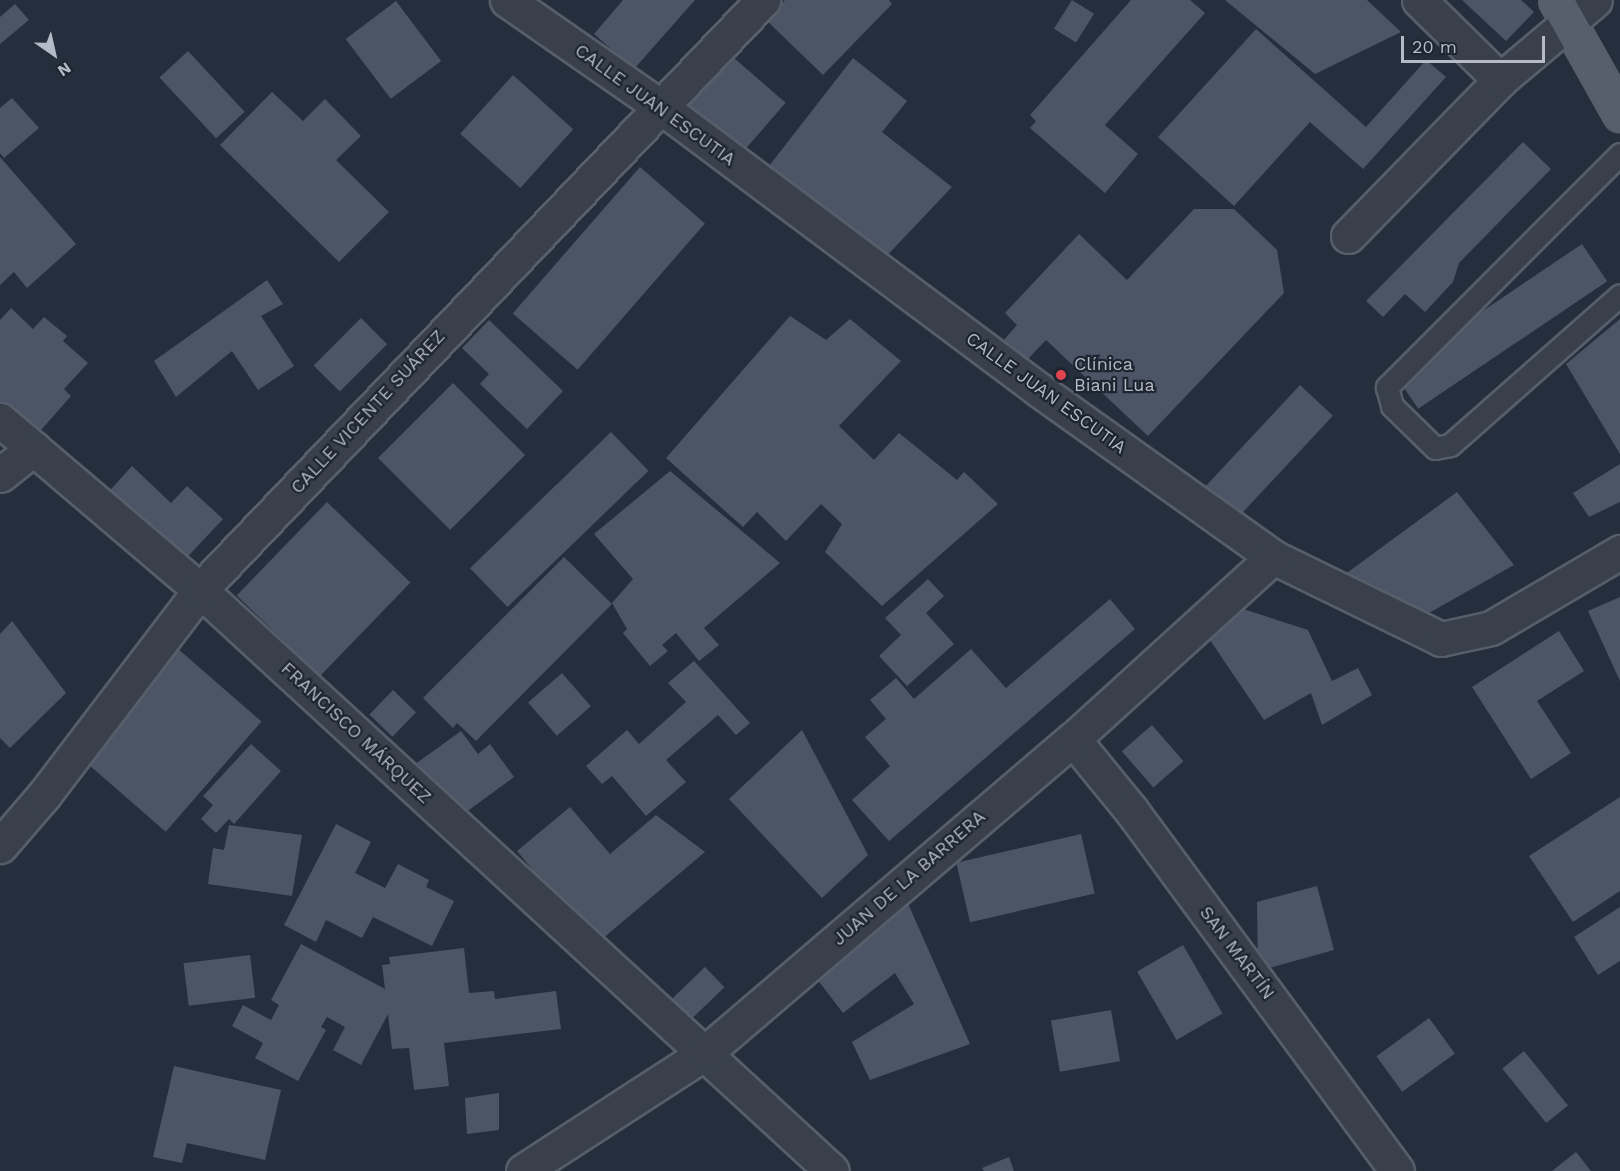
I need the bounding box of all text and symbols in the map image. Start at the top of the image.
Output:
north arrow [24,24,84,84]
scale bar [1404,24,1548,62]
text: 20 m [1412,36,1457,57]
street label: CALLE JUAN ESCUTIA [570,39,740,171]
text: N [54,58,75,81]
street label: CALLE VICENTE SUÁREZ [286,325,450,499]
street label: CALLE JUAN ESCUTIA [961,327,1131,459]
place label: Clínica Biani Lua [1074,354,1155,397]
marker: Clínica Biani Lua [1052,366,1070,384]
street label: FRANCISCO MÁRQUEZ [276,658,436,808]
street label: JUAN DE LA BARRERA [828,806,990,950]
street label: SAN MARTÍN [1195,902,1279,1004]

